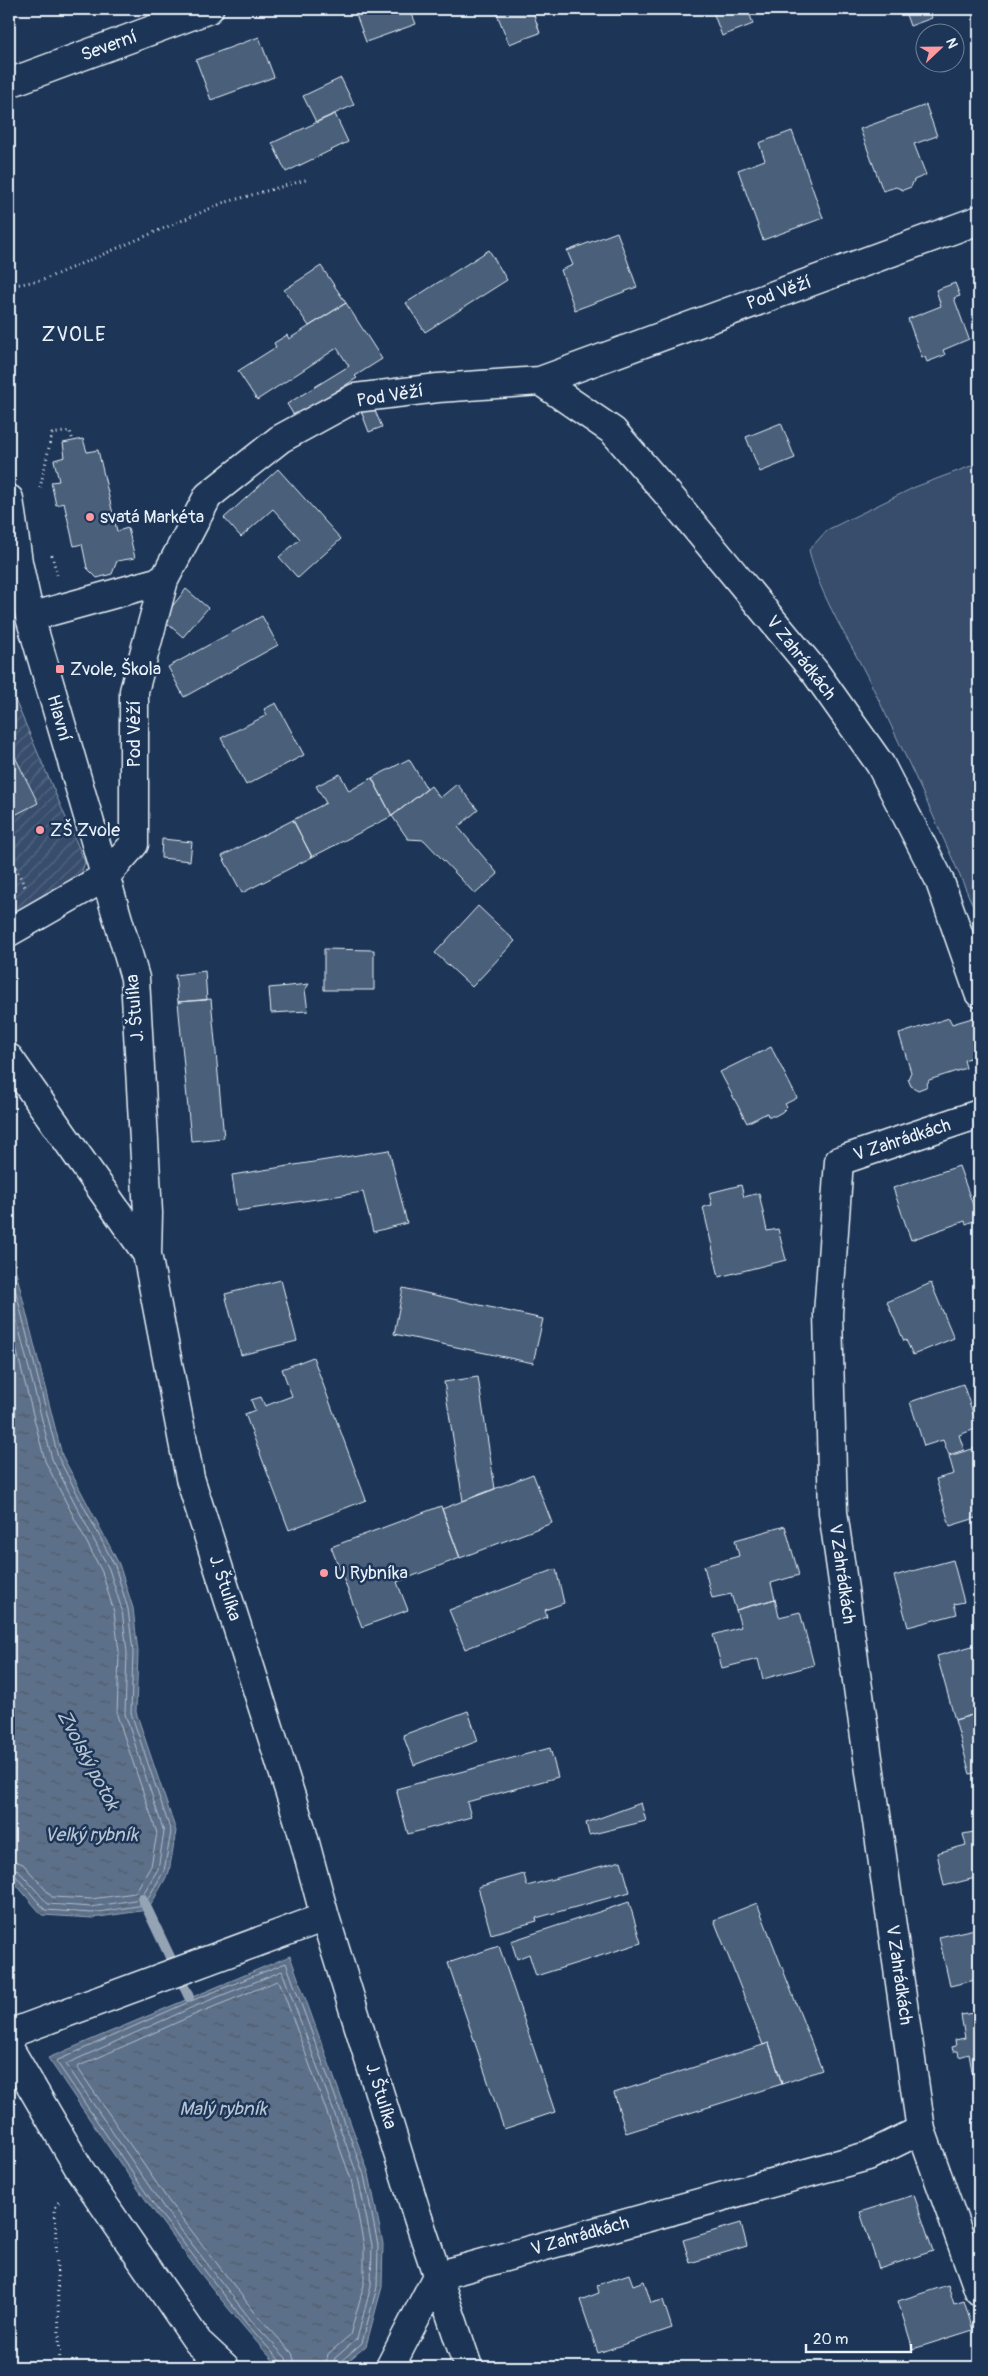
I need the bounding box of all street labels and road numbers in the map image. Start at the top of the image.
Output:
street label: Severní [78,25,140,67]
street label: Pod Věží [744,271,814,315]
street label: Pod Věží [355,379,425,413]
street label: V Zahrádkách [761,611,841,705]
street label: Hlavní [41,692,77,744]
street label: Pod Věží [123,700,146,768]
street label: J. Štulíka [120,973,149,1043]
street label: V Zahrádkách [850,1113,954,1167]
street label: V Zahrádkách [824,1522,860,1626]
street label: J. Štulíka [204,1552,247,1624]
street label: V Zahrádkách [881,1923,917,2027]
street label: J. Štulíka [360,2060,403,2132]
street label: V Zahrádkách [528,2211,632,2261]

